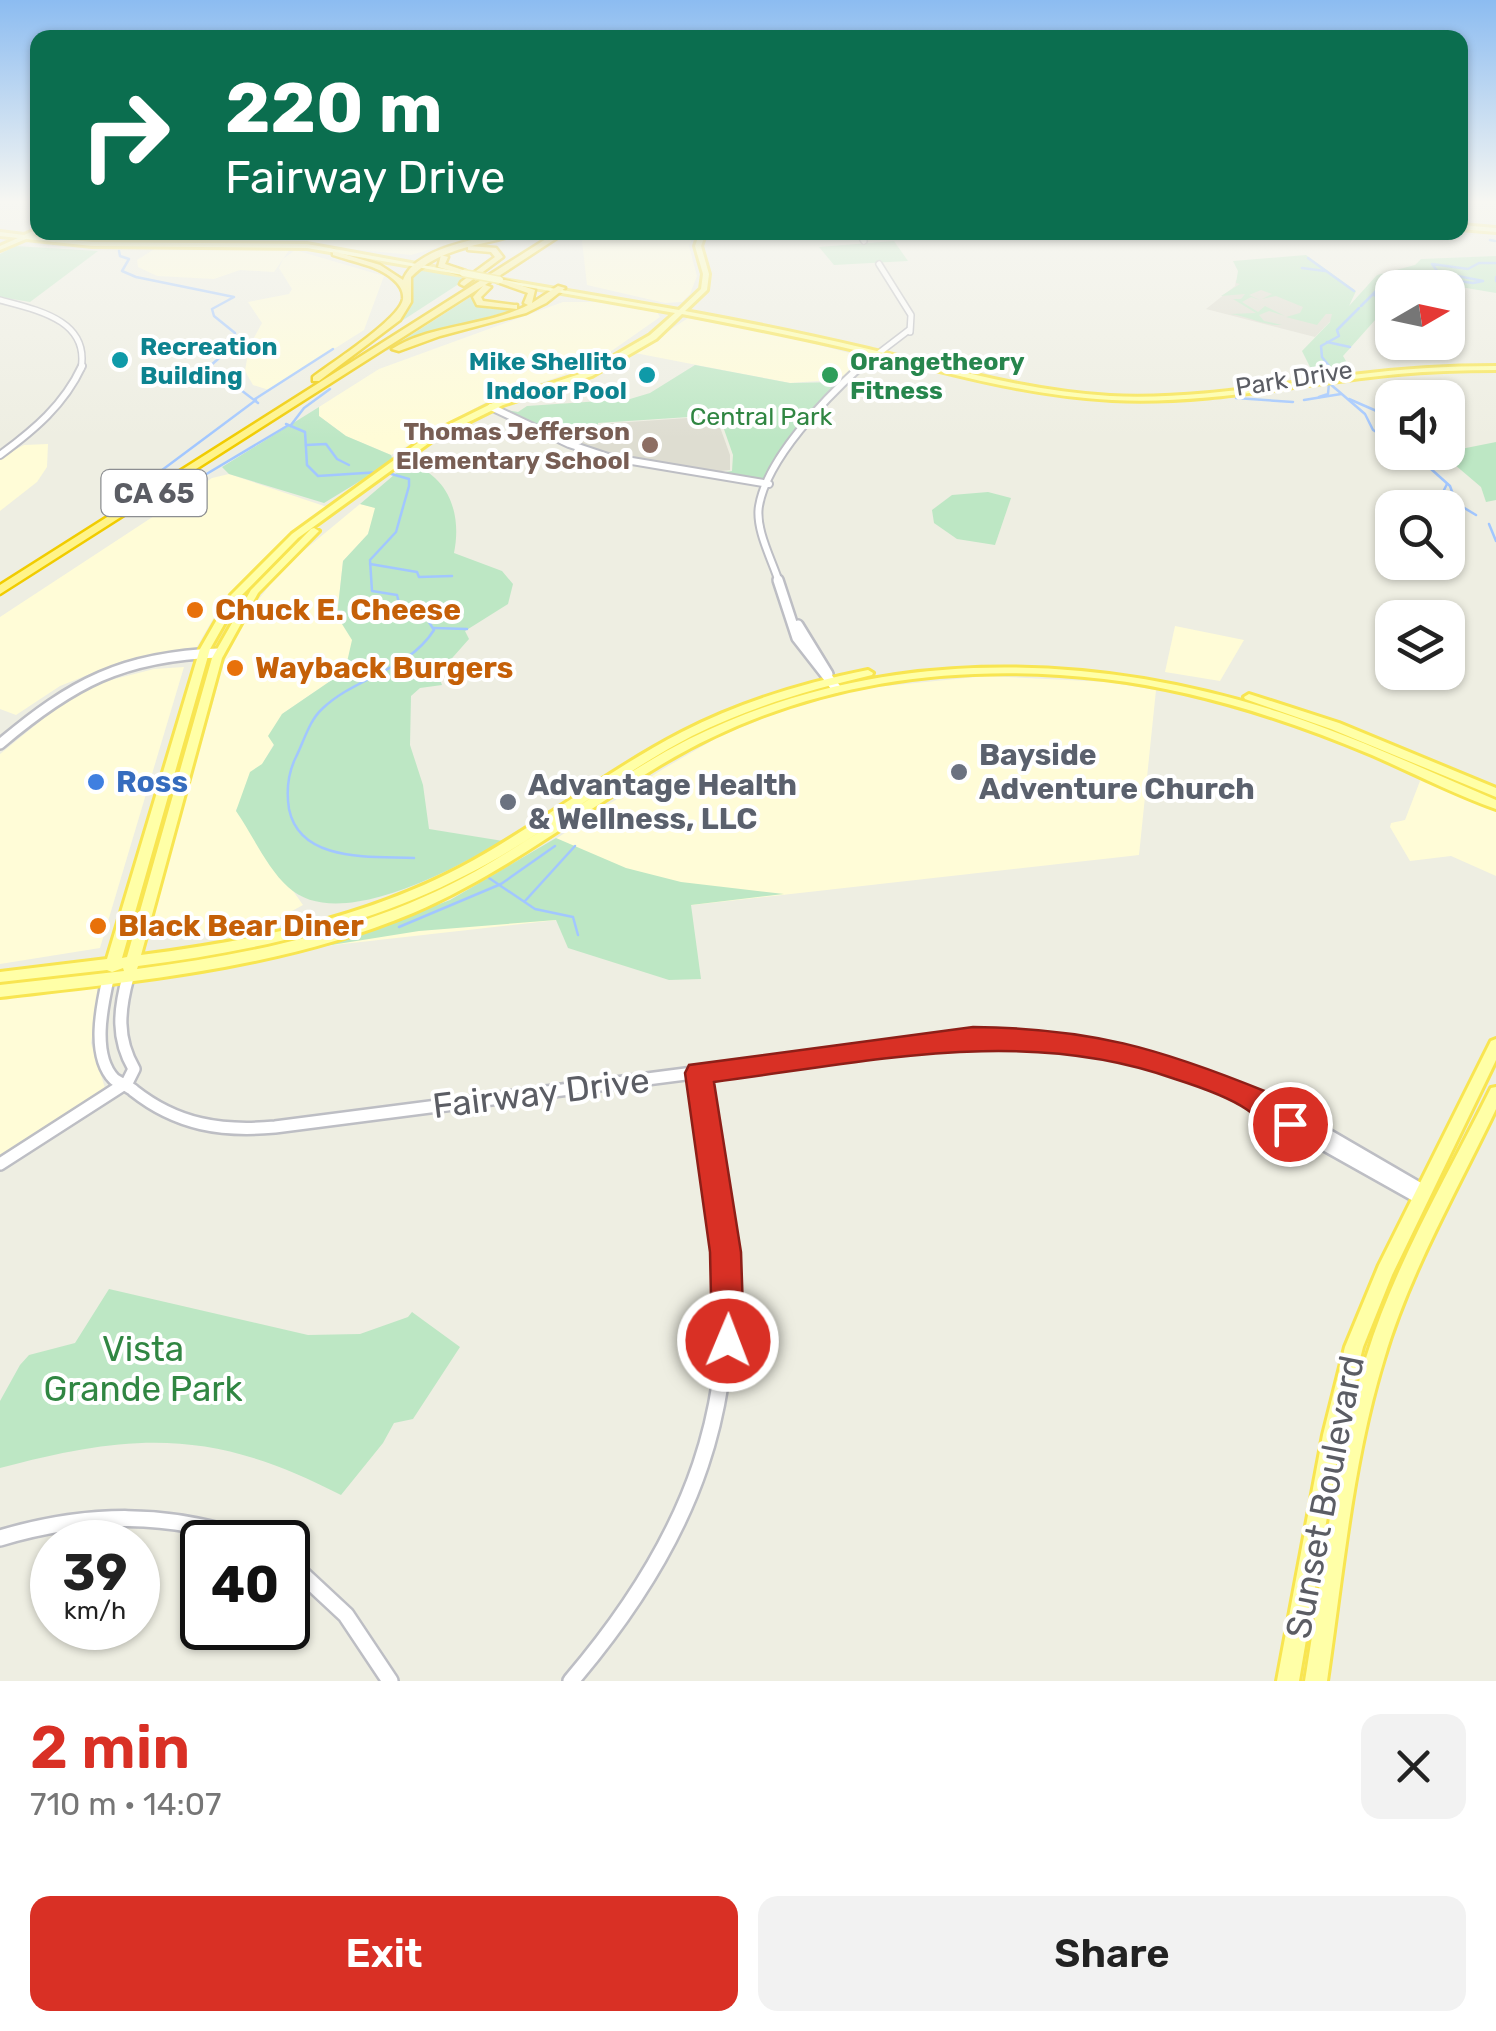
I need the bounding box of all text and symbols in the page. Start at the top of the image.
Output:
text: 220 m [225,67,443,150]
icon: right [60,70,190,200]
text: Fairway Drive [225,151,506,204]
north arrow [1375,270,1465,360]
map controls [1375,270,1465,690]
place label: Recreation Building [140,332,278,390]
place label: Mike Shellito Indoor Pool [469,347,627,405]
place label: Orangetheory Fitness [850,347,1025,405]
marker: Recreation Building [109,349,131,371]
street label: Park Drive [1234,355,1355,402]
marker: Mike Shellito Indoor Pool [636,364,658,386]
marker: Orangetheory Fitness [819,364,841,386]
button: sound [1375,380,1465,470]
park label: Central Park [690,402,832,431]
place label: Thomas Jefferson Elementary School [396,417,630,475]
marker: Thomas Jefferson Elementary School [639,434,661,456]
road number: CA 65 [102,470,206,516]
button: search [1375,490,1465,580]
place label: Chuck E. Cheese [215,592,461,628]
marker: Chuck E. Cheese [184,599,206,621]
button: layers [1375,600,1465,690]
place label: Wayback Burgers [255,650,513,686]
marker: Wayback Burgers [224,657,246,679]
place label: Bayside Adventure Church [979,737,1255,807]
marker: Bayside Adventure Church [948,761,970,783]
place label: Ross [116,764,188,800]
place label: Advantage Health & Wellness, LLC [528,767,797,837]
marker: Ross [85,771,107,793]
marker: Advantage Health & Wellness, LLC [497,791,519,813]
place label: Black Bear Diner [118,908,364,944]
marker: Black Bear Diner [87,915,109,937]
street label: Fairway Drive [430,1059,652,1127]
pin [1248,1082,1333,1167]
icon: arrive [1263,1097,1318,1152]
position arrow [676,1289,780,1393]
park label: Vista Grande Park [43,1328,243,1410]
street label: Sunset Boulevard [1277,1352,1373,1642]
speed limit sign: 40 [180,1520,310,1650]
text: 39 [63,1543,128,1603]
text: km/h [64,1596,126,1625]
text: 2 min [30,1712,190,1783]
button: close [1361,1714,1466,1819]
text: 710 m · 14:07 [30,1785,221,1823]
button: Exit [30,1896,738,2011]
button: Share [758,1896,1466,2011]

